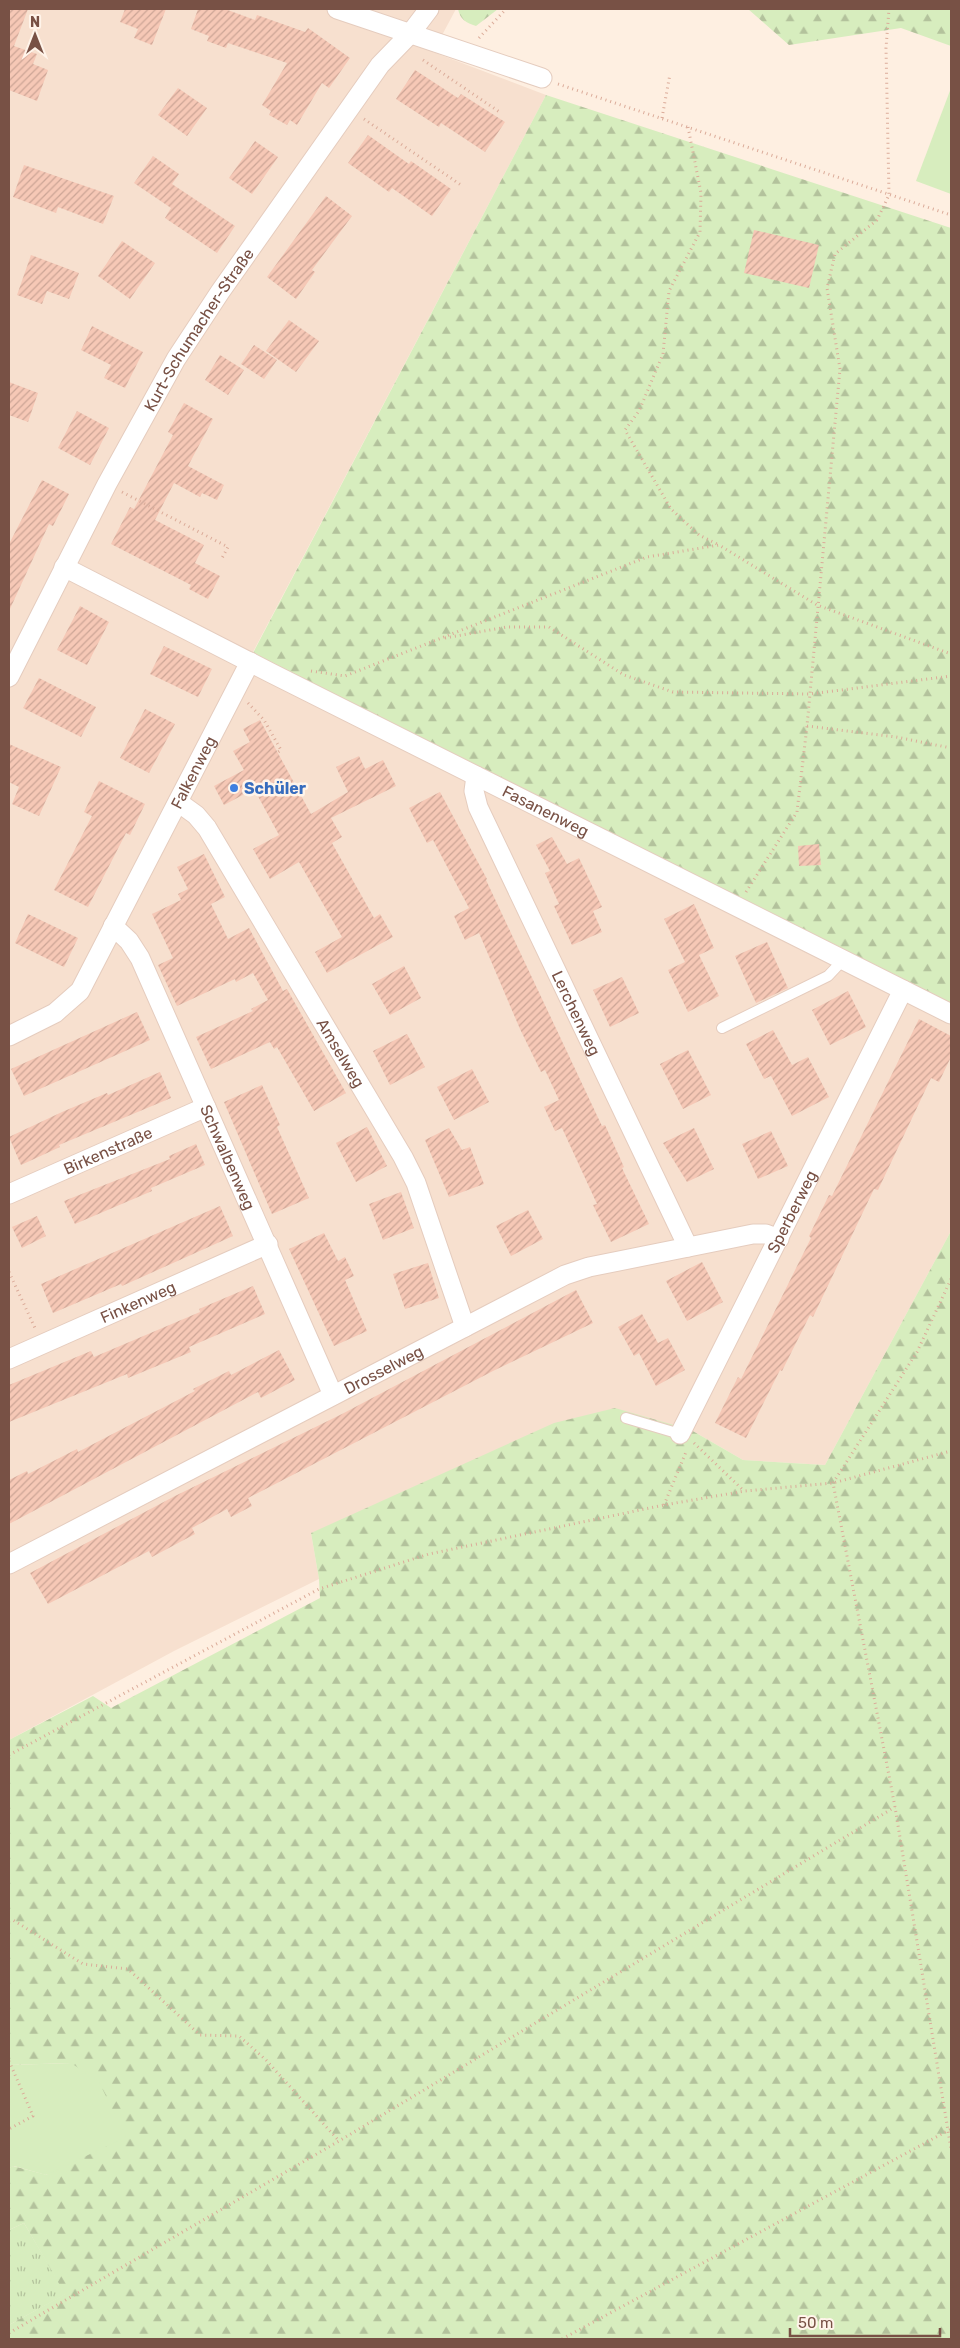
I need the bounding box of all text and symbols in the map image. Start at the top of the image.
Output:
north arrow [10,10,60,60]
text: N [30,14,40,31]
street label: Kurt-Schumacher-Straße [140,244,257,414]
street label: Falkenweg [166,733,220,812]
place label: Schüler [244,779,307,798]
street label: Fasanenweg [499,781,592,840]
marker: Schüler [228,782,240,794]
street label: Lerchenweg [548,967,605,1059]
street label: Amselweg [313,1015,369,1091]
street label: Schwalbenweg [196,1102,260,1213]
street label: Birkenstraße [61,1123,155,1178]
street label: Sperberweg [763,1167,821,1256]
street label: Finkenweg [97,1277,179,1327]
street label: Drosselweg [341,1341,426,1398]
scale bar [790,2306,940,2338]
text: 50 m [798,2314,833,2332]

